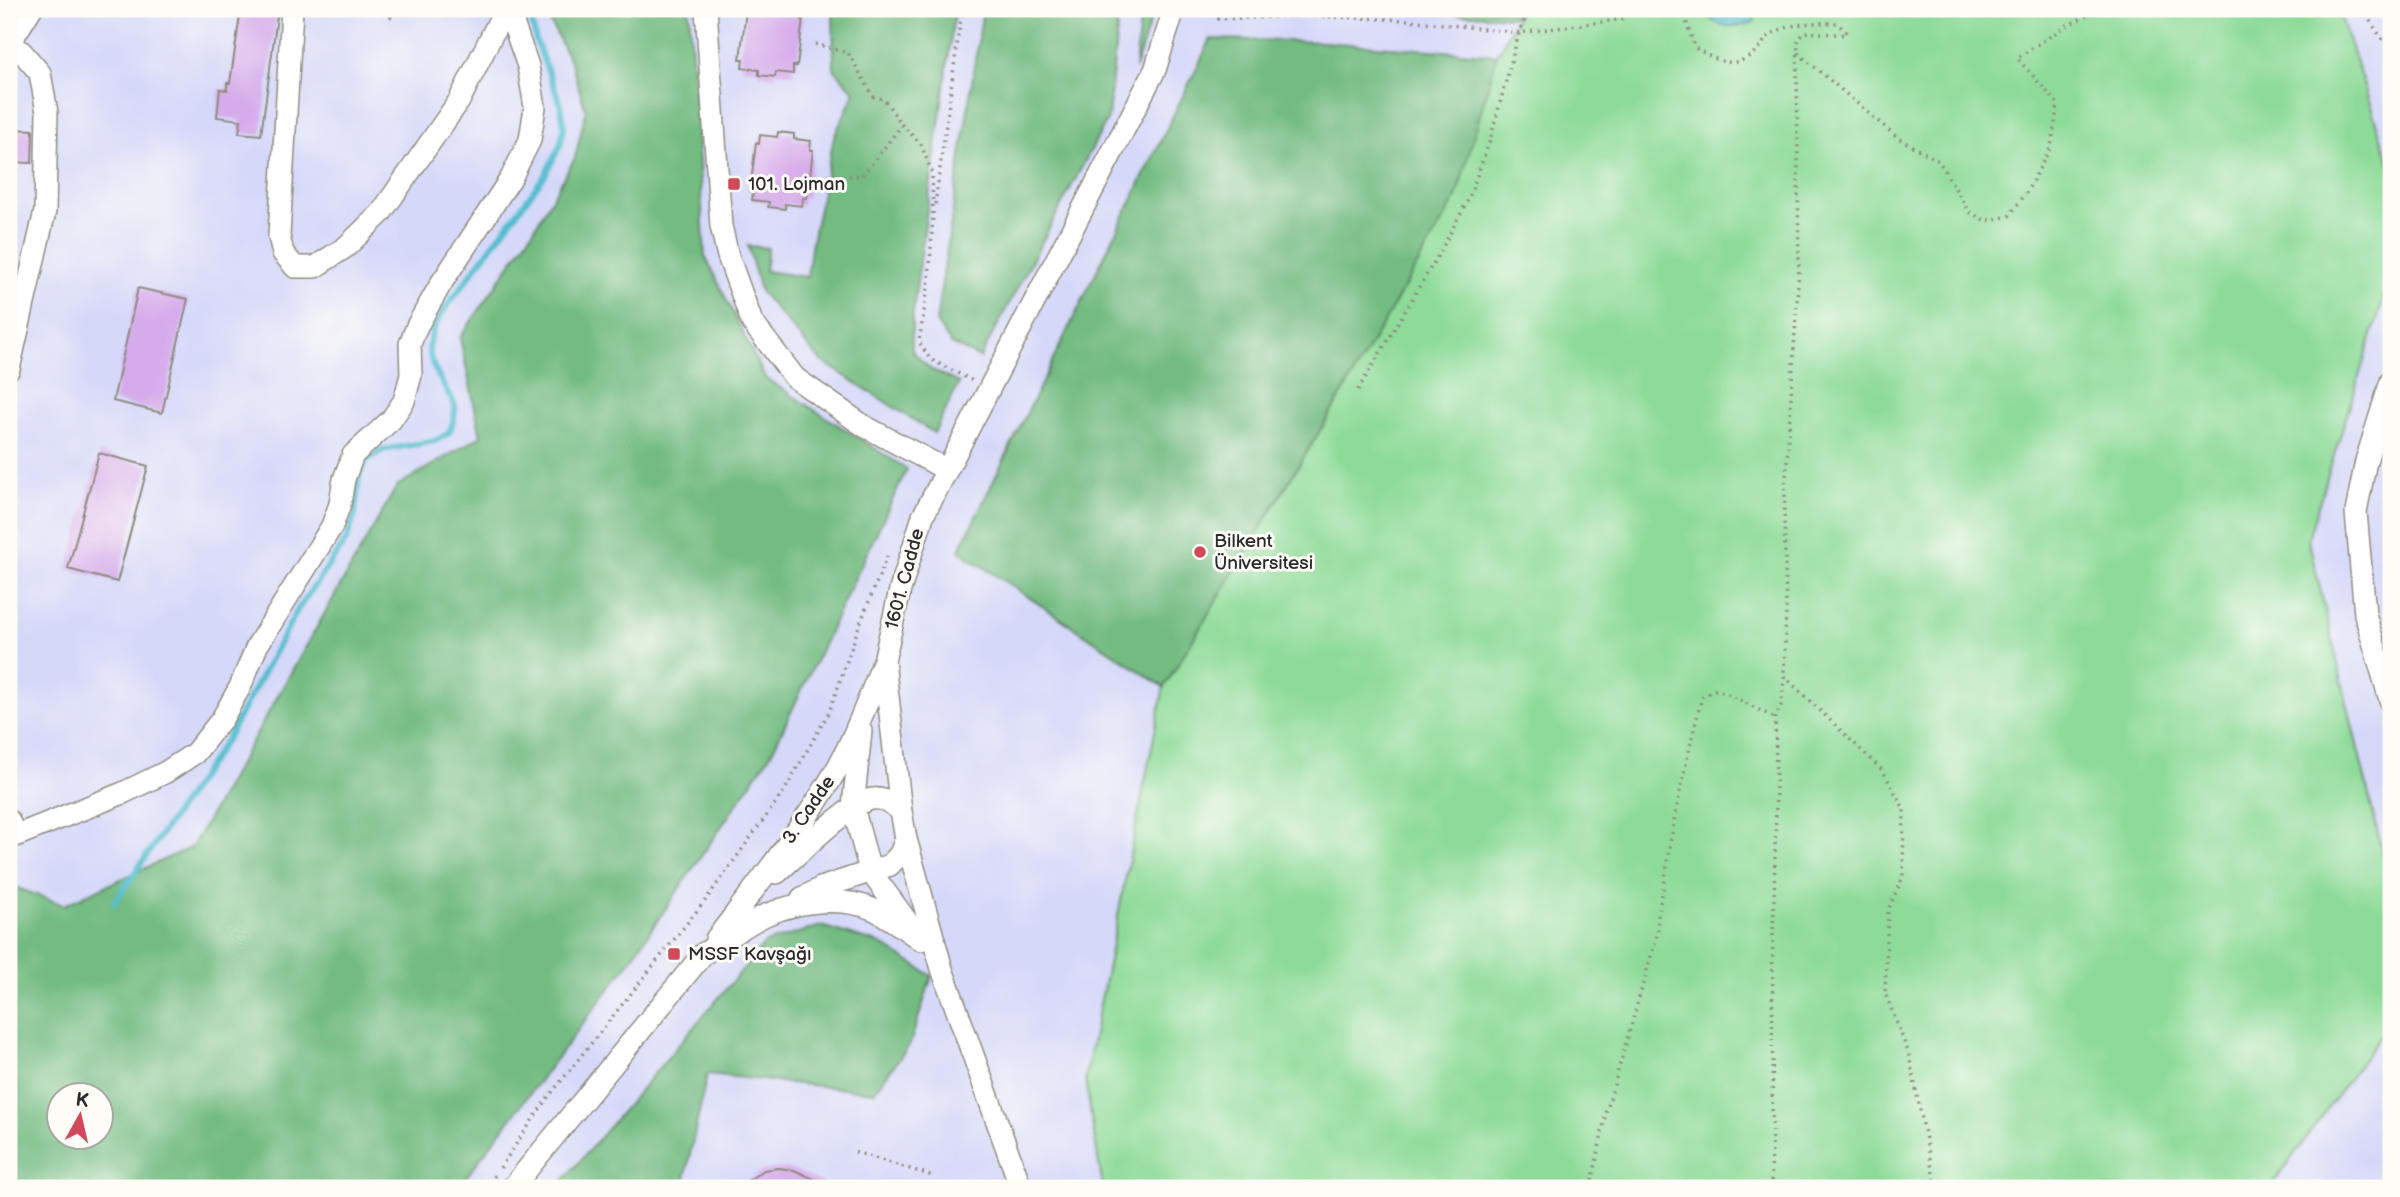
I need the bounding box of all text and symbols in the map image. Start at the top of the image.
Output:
place label: 101. Lojman [748,173,845,196]
marker: 101. Lojman [726,176,742,192]
street label: 1601. Cadde [880,526,930,632]
place label: Bilkent Üniversitesi [1214,530,1313,575]
marker: Bilkent Üniversitesi [1192,544,1208,560]
street label: 3. Cadde [778,771,840,849]
place label: MSSF Kavşağı [688,943,811,966]
marker: MSSF Kavşağı [666,946,682,962]
north arrow [46,1082,116,1152]
text: K [74,1088,90,1113]

